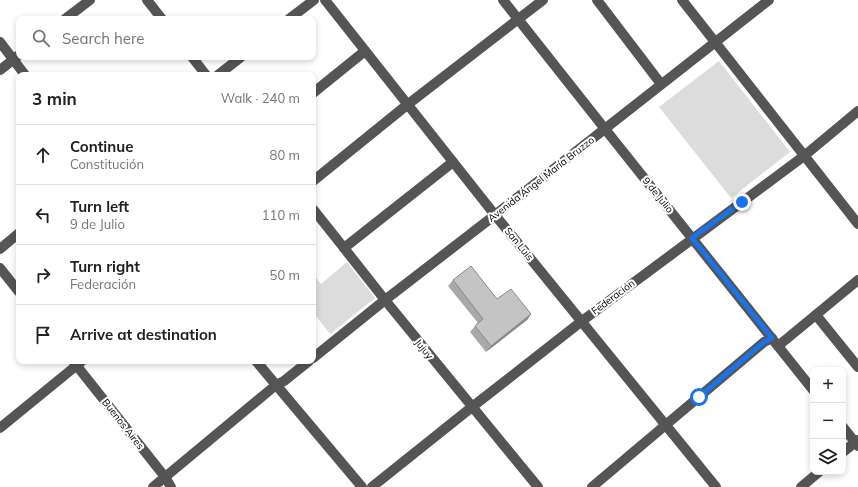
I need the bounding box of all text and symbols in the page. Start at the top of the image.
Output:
search box [16,16,316,60]
icon: search [30,27,52,49]
text: Search here [62,29,144,48]
text: 3 min [32,88,77,109]
text: Walk · 240 m [221,90,300,106]
street label: Avenida Ángel María Bruzzo [485,133,597,225]
text: Continue [70,137,133,156]
icon: ahead [32,144,54,166]
text: 80 m [270,147,300,163]
text: Constitución [70,156,144,172]
street label: 9 de Julio [640,175,677,216]
route end [733,193,751,211]
text: Turn left [70,197,129,216]
icon: left [32,204,54,226]
text: 110 m [262,207,300,223]
text: 9 de Julio [70,216,125,232]
street label: San Luis [502,225,536,263]
text: Turn right [70,257,140,276]
icon: right [32,264,54,286]
text: 50 m [270,267,300,283]
text: Federación [70,276,136,292]
street label: Federación [589,276,637,317]
icon: arrive [32,324,54,346]
text: Arrive at destination [70,325,217,344]
street label: Jujuy [412,336,437,362]
map controls [810,367,846,475]
button: + [810,367,846,403]
route start [690,388,708,406]
street label: Buenos Aires [99,396,147,452]
button: − [810,403,846,439]
button: layers [810,439,846,475]

